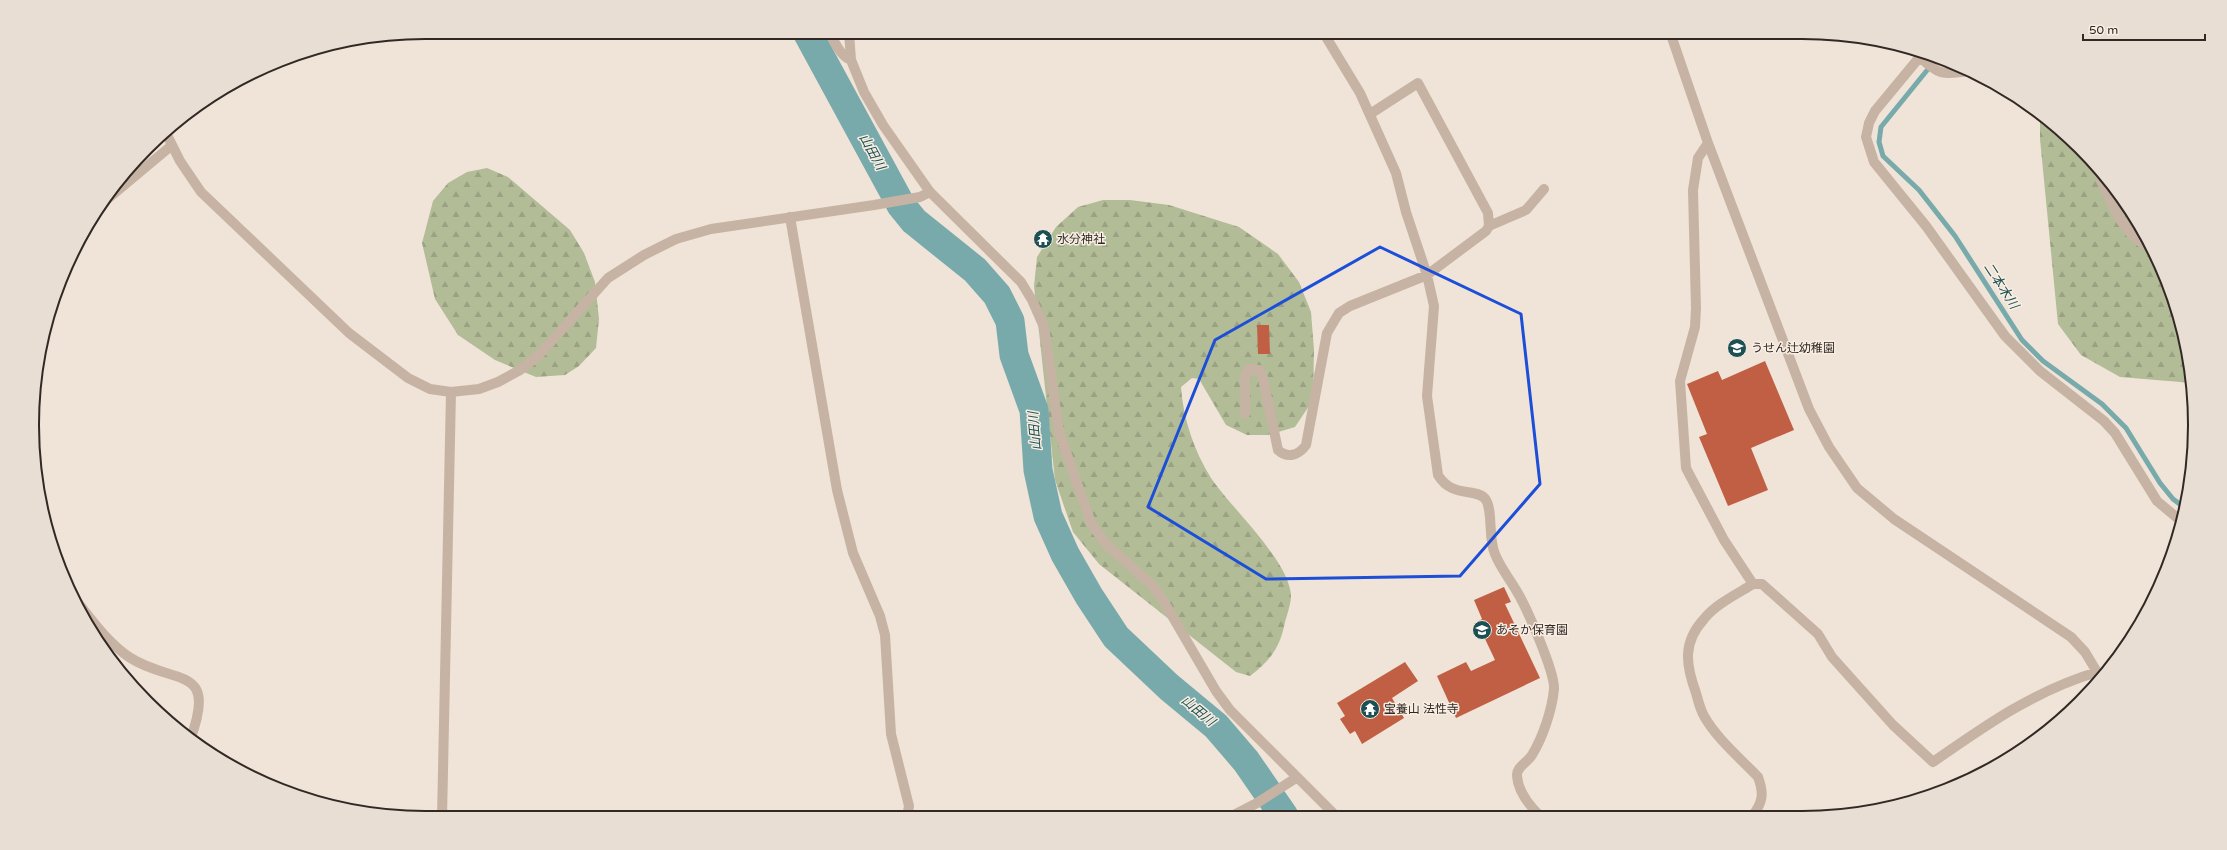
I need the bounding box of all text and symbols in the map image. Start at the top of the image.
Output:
scale bar [2083,16,2205,42]
text: 50 m [2089,23,2118,37]
water label: 山田川 [856,131,889,175]
temple icon: 水分神社 [1032,228,1054,250]
place label: 水分神社 [1057,232,1105,246]
water label: 二本木川 [1980,260,2023,314]
school or university icon: うせん辻幼稚園 [1726,337,1748,359]
place label: うせん辻幼稚園 [1751,341,1835,355]
water label: 山田川 [1025,409,1045,451]
school or university icon: あそか保育園 [1471,619,1493,641]
place label: あそか保育園 [1496,623,1568,637]
water label: 山田川 [1178,692,1220,731]
temple icon: 宝養山 法性寺 [1359,698,1381,720]
place label: 宝養山 法性寺 [1384,702,1459,716]

